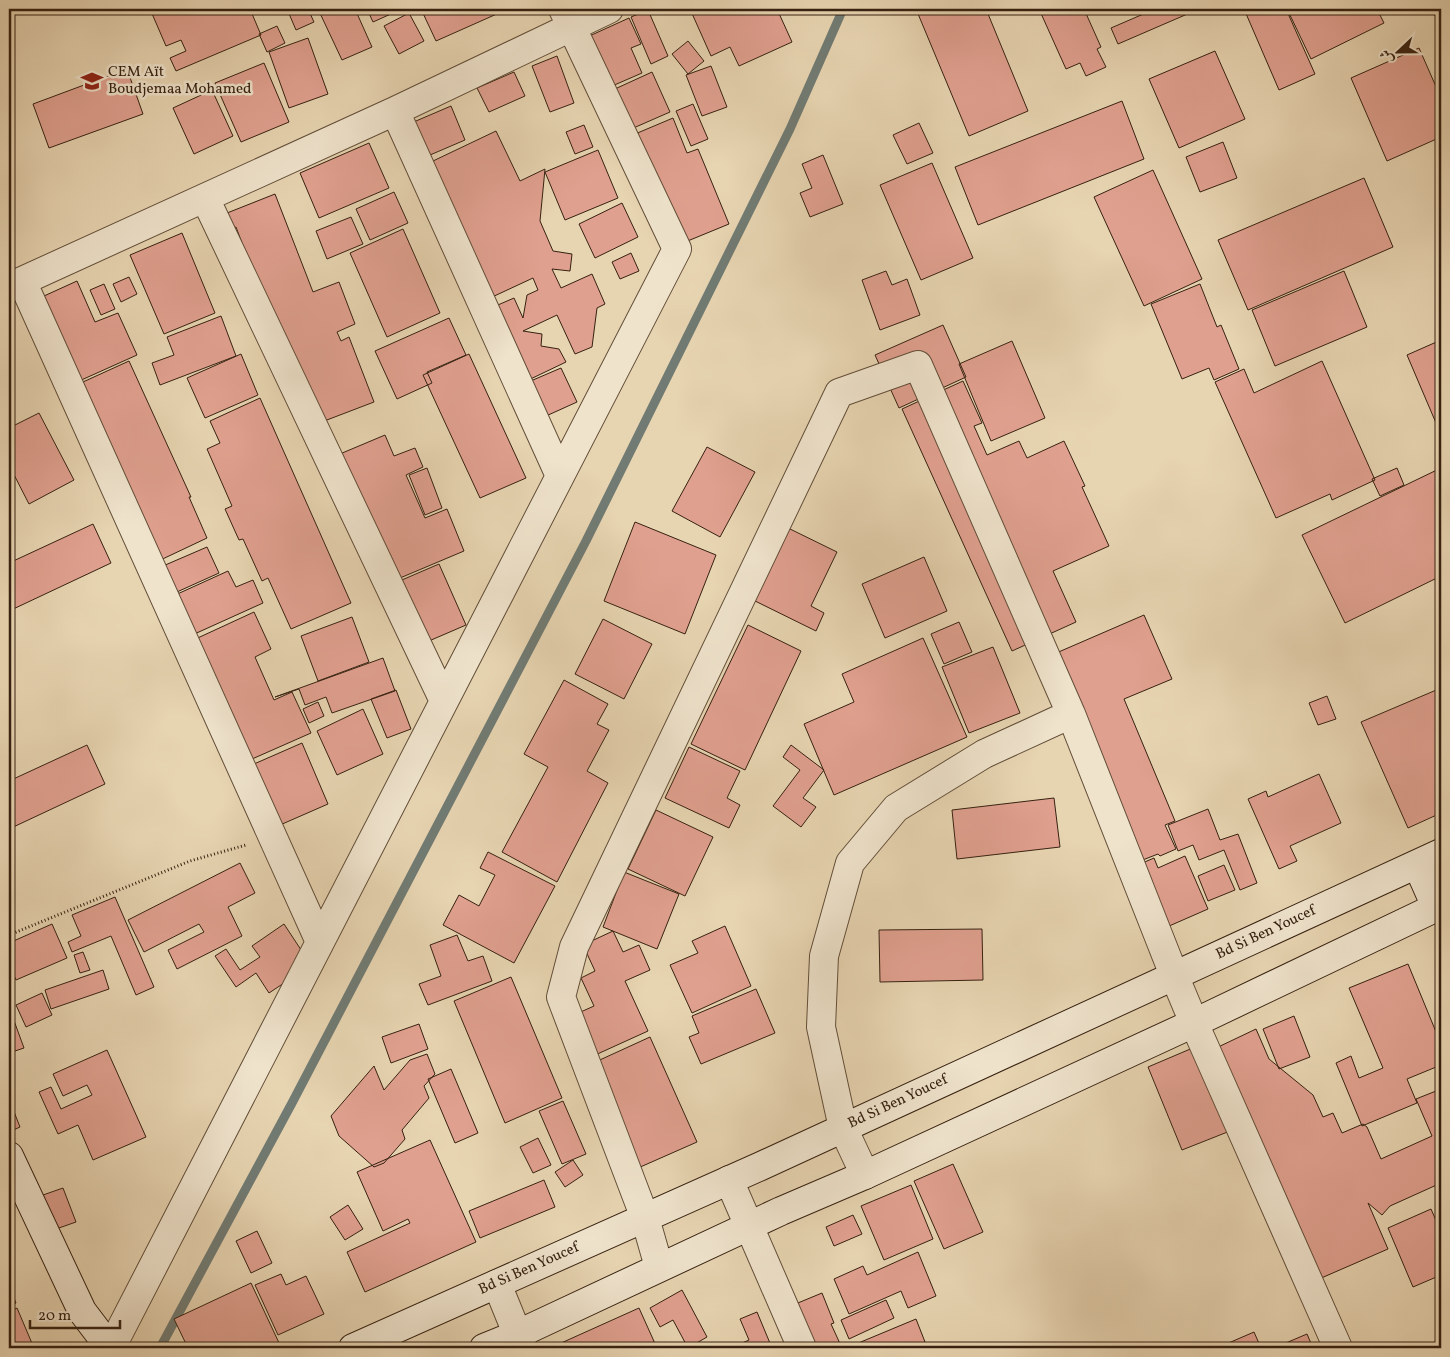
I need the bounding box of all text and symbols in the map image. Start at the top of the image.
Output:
north arrow [1372,28,1422,78]
text: ش [1376,46,1399,66]
place label: CEM Aït Boudjemaa Mohamed [108,62,252,100]
school or university icon: CEM Aït Boudjemaa Mohamed [79,68,105,94]
street label: Bd Si Ben Youcef [1213,900,1321,965]
street label: Bd Si Ben Youcef [845,1069,953,1134]
street label: Bd Si Ben Youcef [475,1237,584,1301]
scale bar [30,1297,120,1329]
text: 20 m [38,1306,71,1327]

